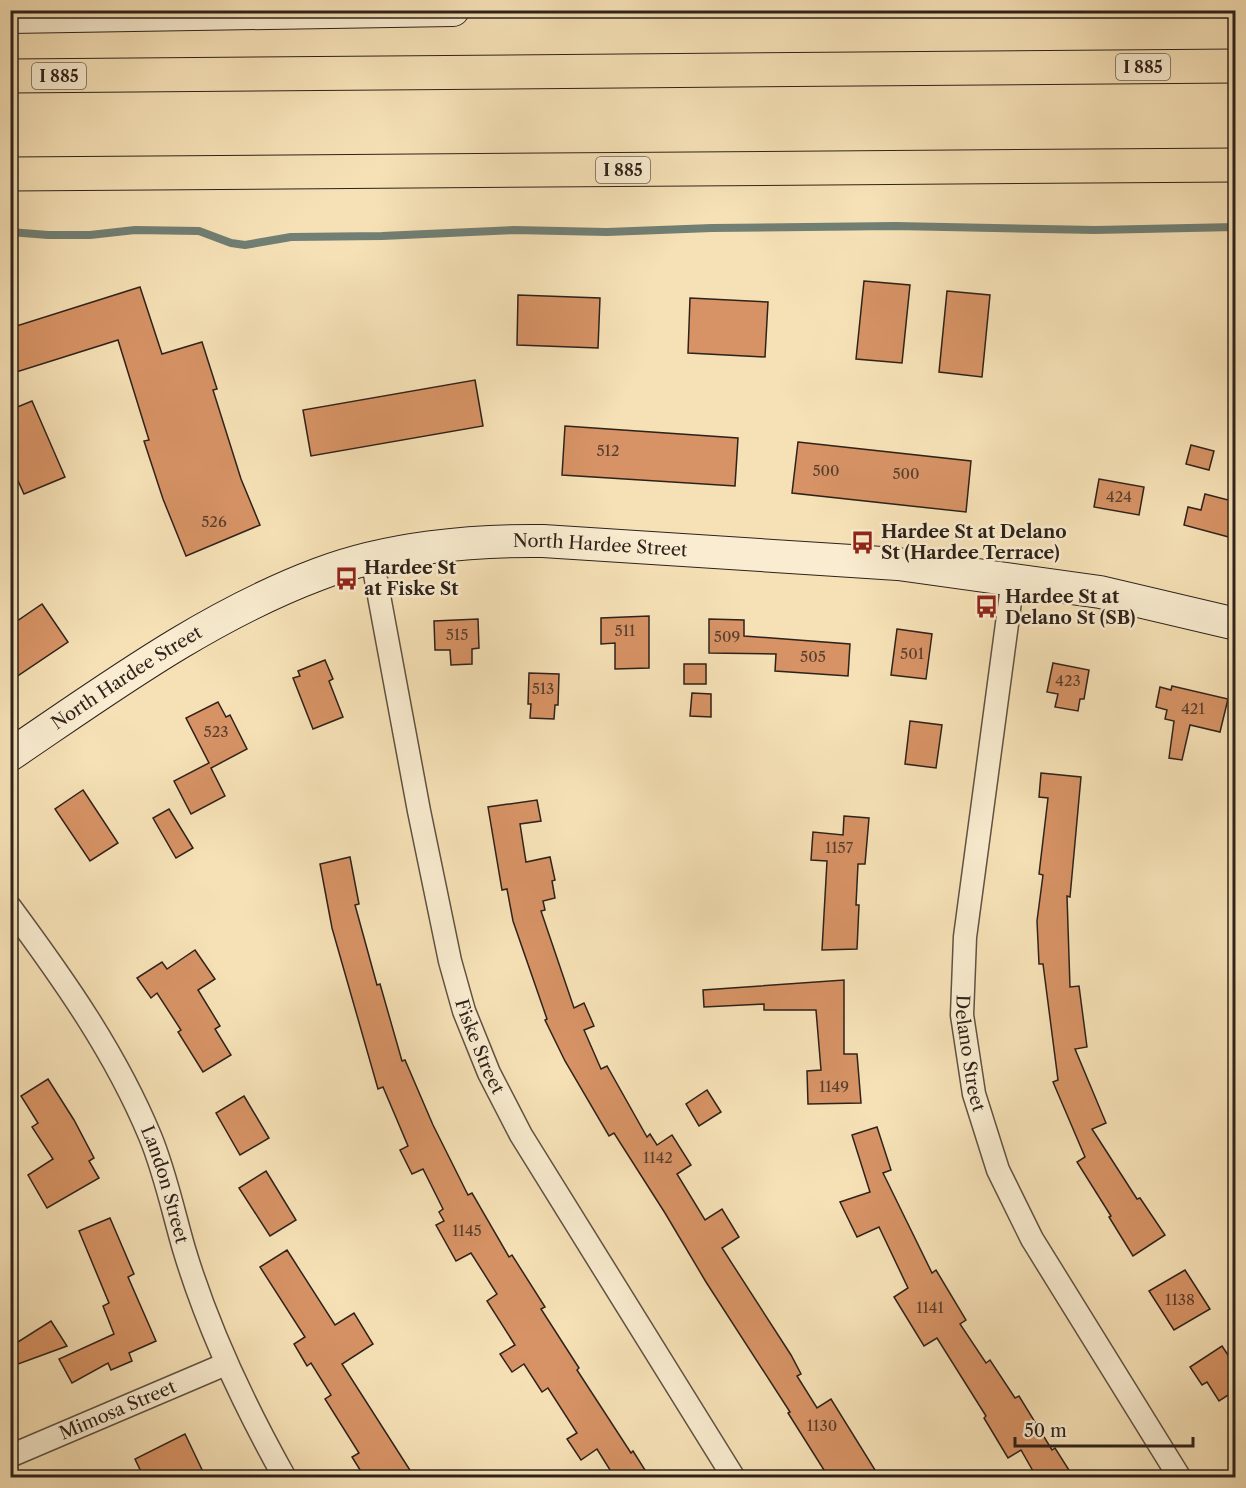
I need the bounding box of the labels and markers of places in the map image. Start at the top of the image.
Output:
place label: Hardee St at Delano St (Hardee Terrace) [881,521,1067,564]
bus stop icon: Hardee St at Delano St (Hardee Terrace) [850,529,876,555]
place label: Hardee St at Fiske St [364,557,459,600]
bus stop icon: Hardee St at Fiske St [333,565,359,591]
place label: Hardee St at Delano St (SB) [1005,586,1135,629]
bus stop icon: Hardee St at Delano St (SB) [974,594,1000,620]

